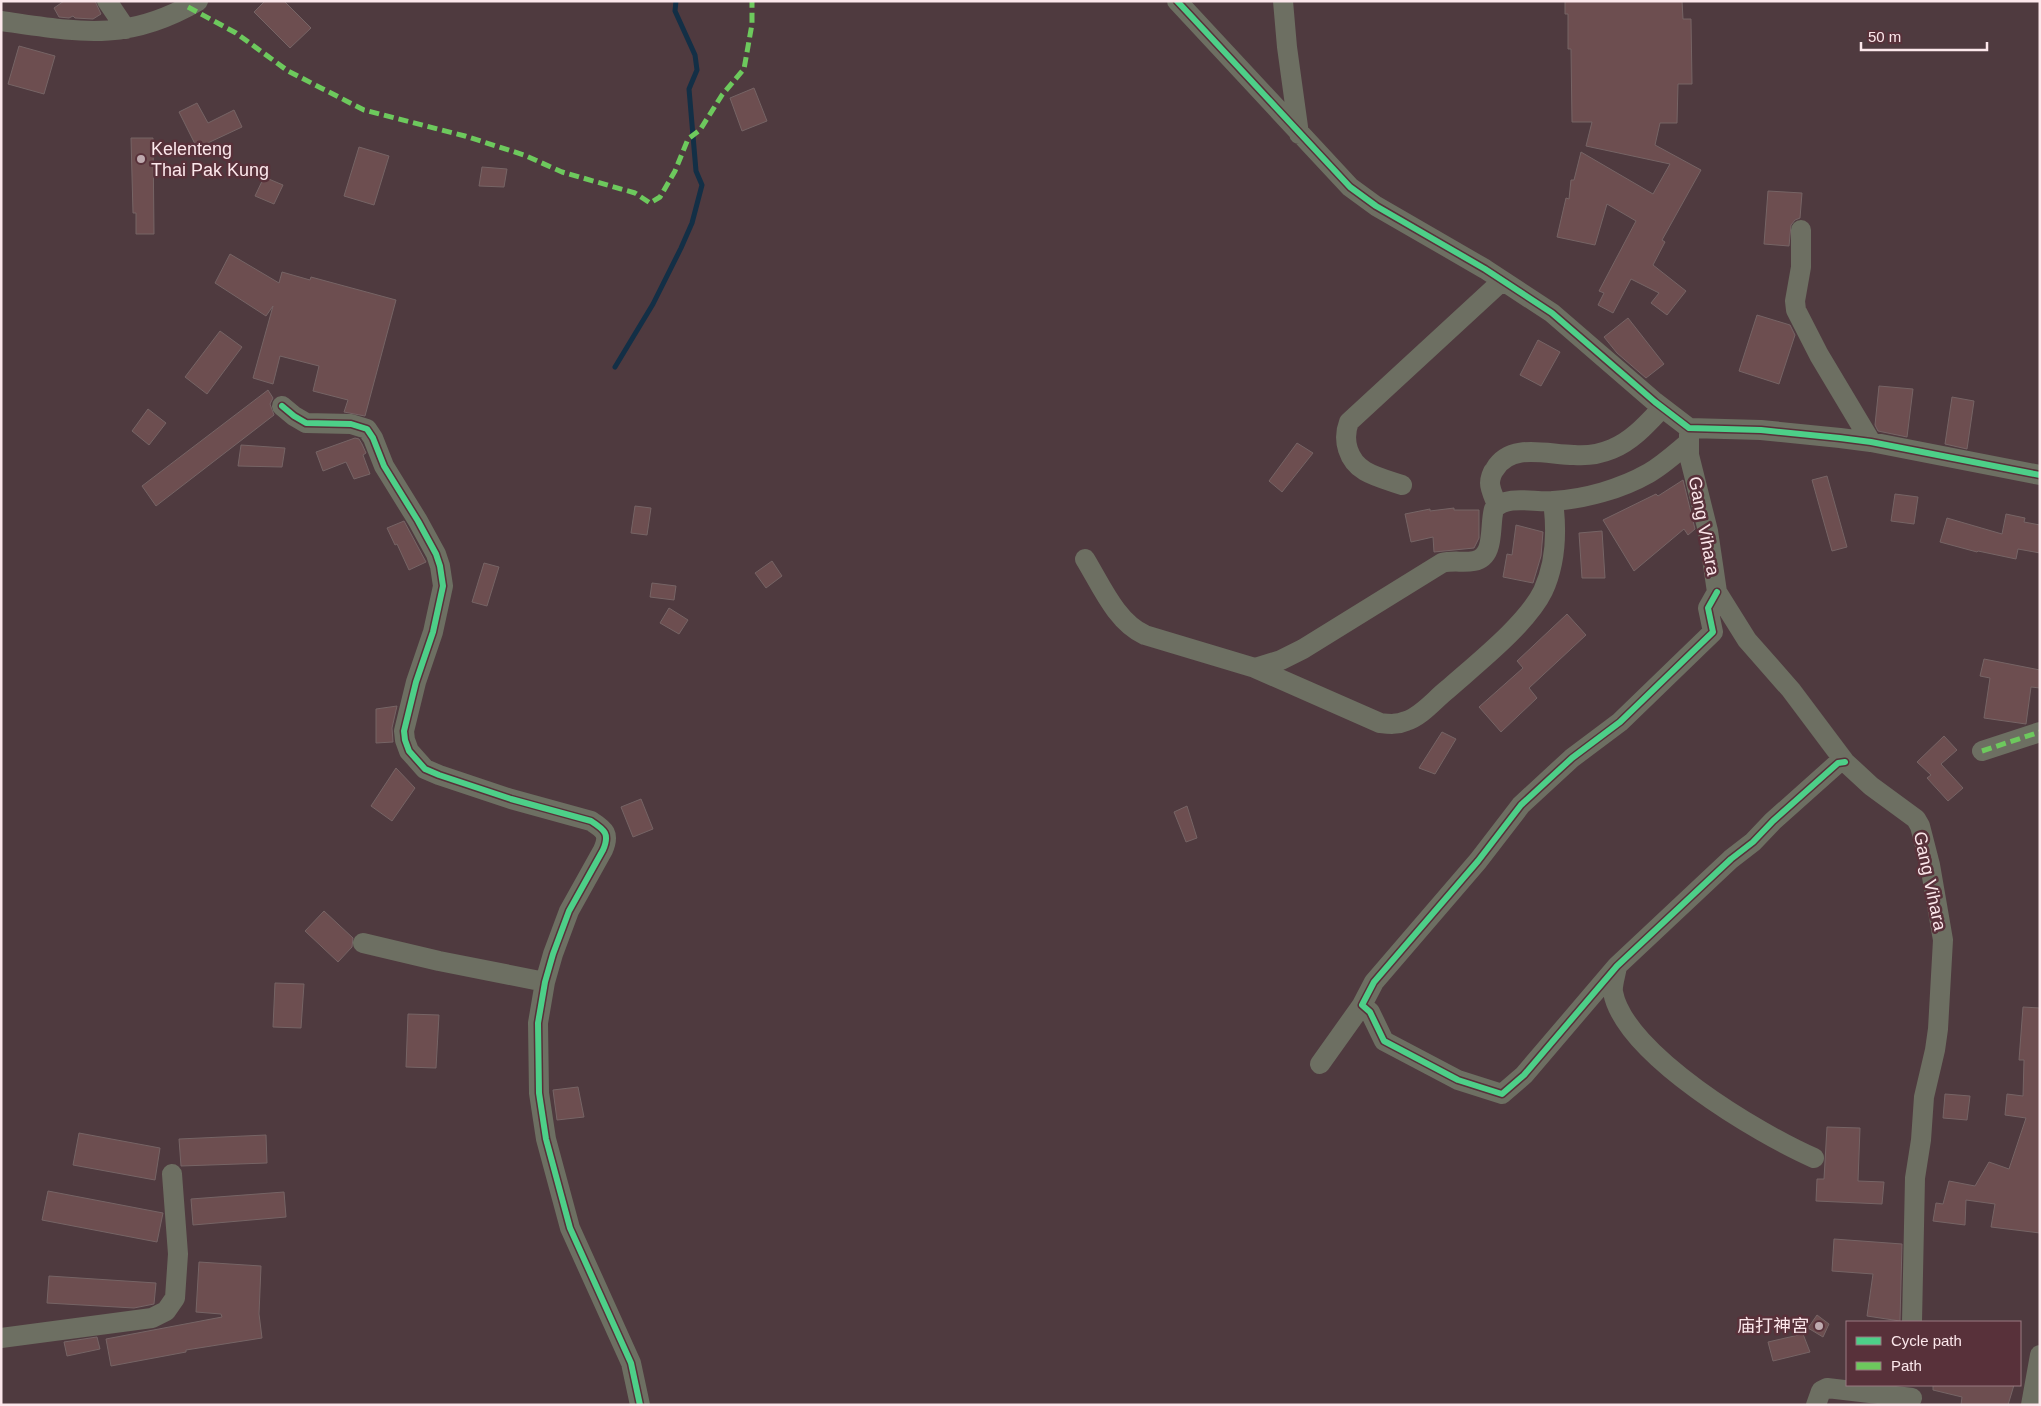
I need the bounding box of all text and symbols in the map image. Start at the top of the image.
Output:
scale bar [1861,20,1987,52]
text: 50 m [1868,28,1901,45]
place label: Kelenteng Thai Pak Kung [151,139,269,180]
marker: Kelenteng Thai Pak Kung [135,153,147,165]
street label: Gang Vihara [1685,475,1724,578]
street label: Gang Vihara [1910,830,1950,933]
place label: 庙打神宮 [1737,1316,1809,1336]
marker: 庙打神宮 [1813,1320,1825,1332]
legend [1846,1321,2021,1386]
text: Cycle path [1891,1332,1962,1349]
text: Path [1891,1357,1922,1374]

